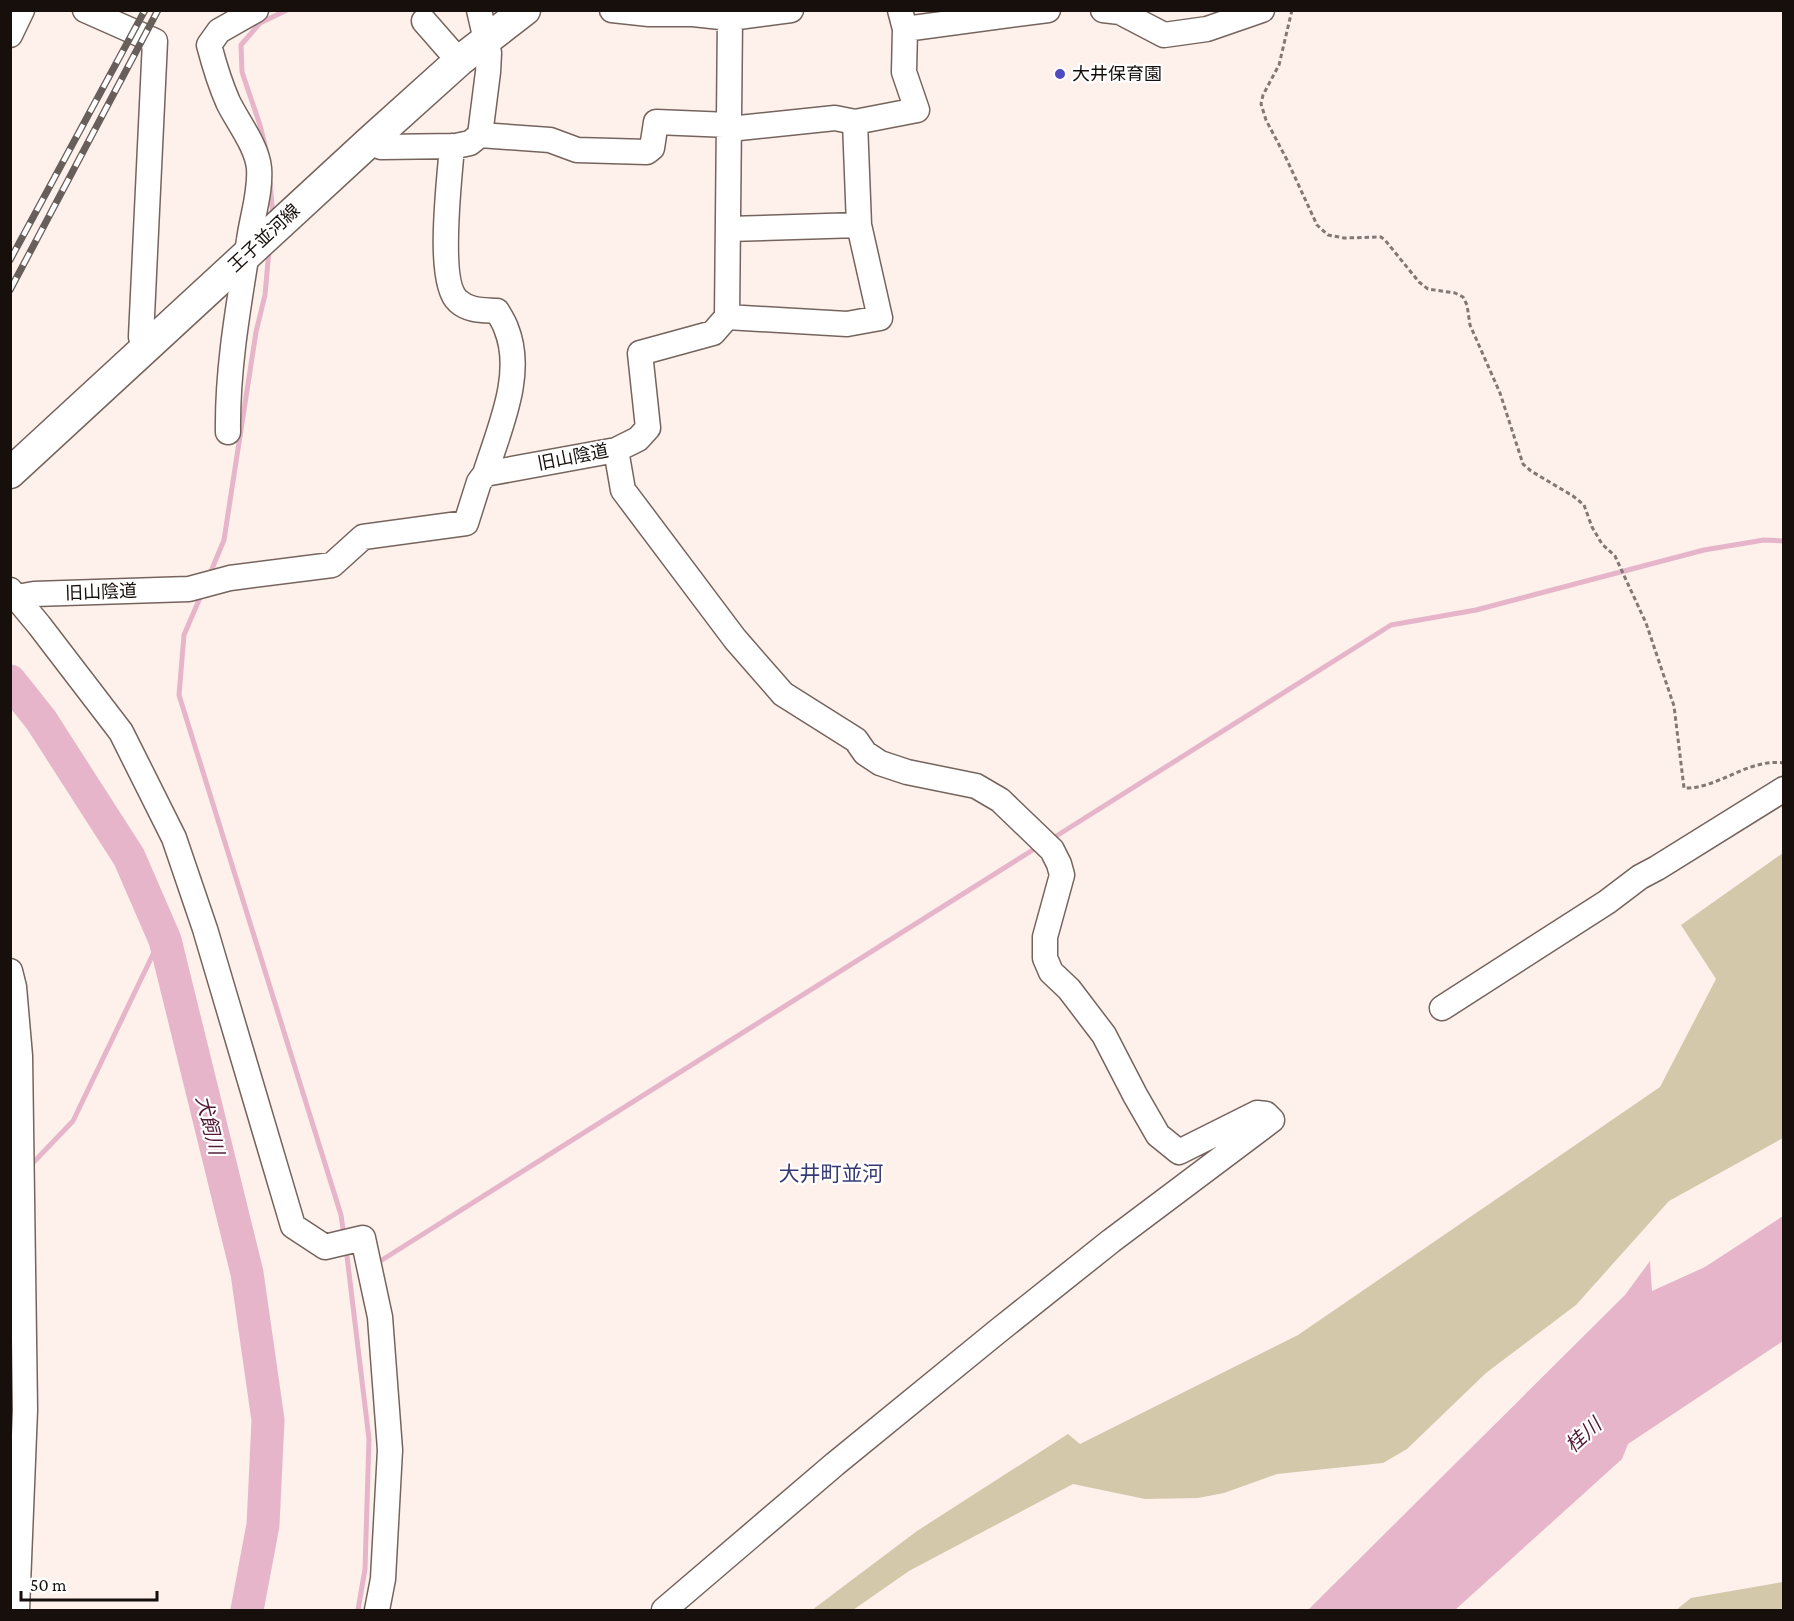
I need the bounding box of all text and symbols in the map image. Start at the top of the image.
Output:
place label: 大井保育園 [1072,64,1162,84]
marker: 大井保育園 [1053,67,1067,81]
street label: 王子並河線 [224,200,304,276]
street label: 旧山陰道 [536,440,610,474]
street label: 旧山陰道 [65,581,137,603]
water label: 犬飼川 [192,1093,228,1159]
district label: 大井町並河 [779,1162,884,1186]
water label: 桂川 [1561,1412,1607,1457]
scale bar [21,1564,158,1602]
text: 50 m [30,1575,67,1595]

